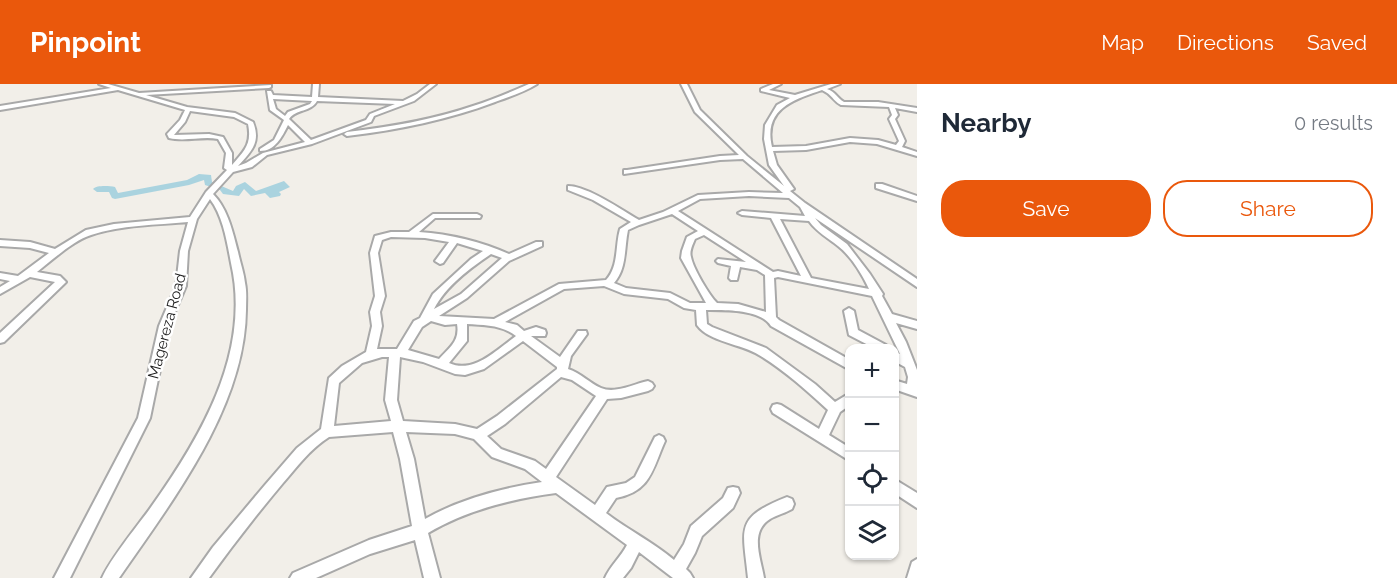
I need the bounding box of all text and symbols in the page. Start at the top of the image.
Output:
text: Pinpoint [30,26,141,59]
text: Map [1101,30,1144,55]
text: Directions [1177,30,1274,55]
text: Saved [1307,30,1367,55]
text: Nearby [941,108,1031,138]
text: 0 results [1294,111,1373,135]
button: Save [941,180,1151,237]
button: Share [1163,180,1373,237]
street label: Magereza Road [144,271,190,381]
map controls [845,344,899,560]
button: + [845,344,899,398]
button: − [845,398,899,452]
button: locate [845,452,899,506]
button: layers [845,506,899,560]

